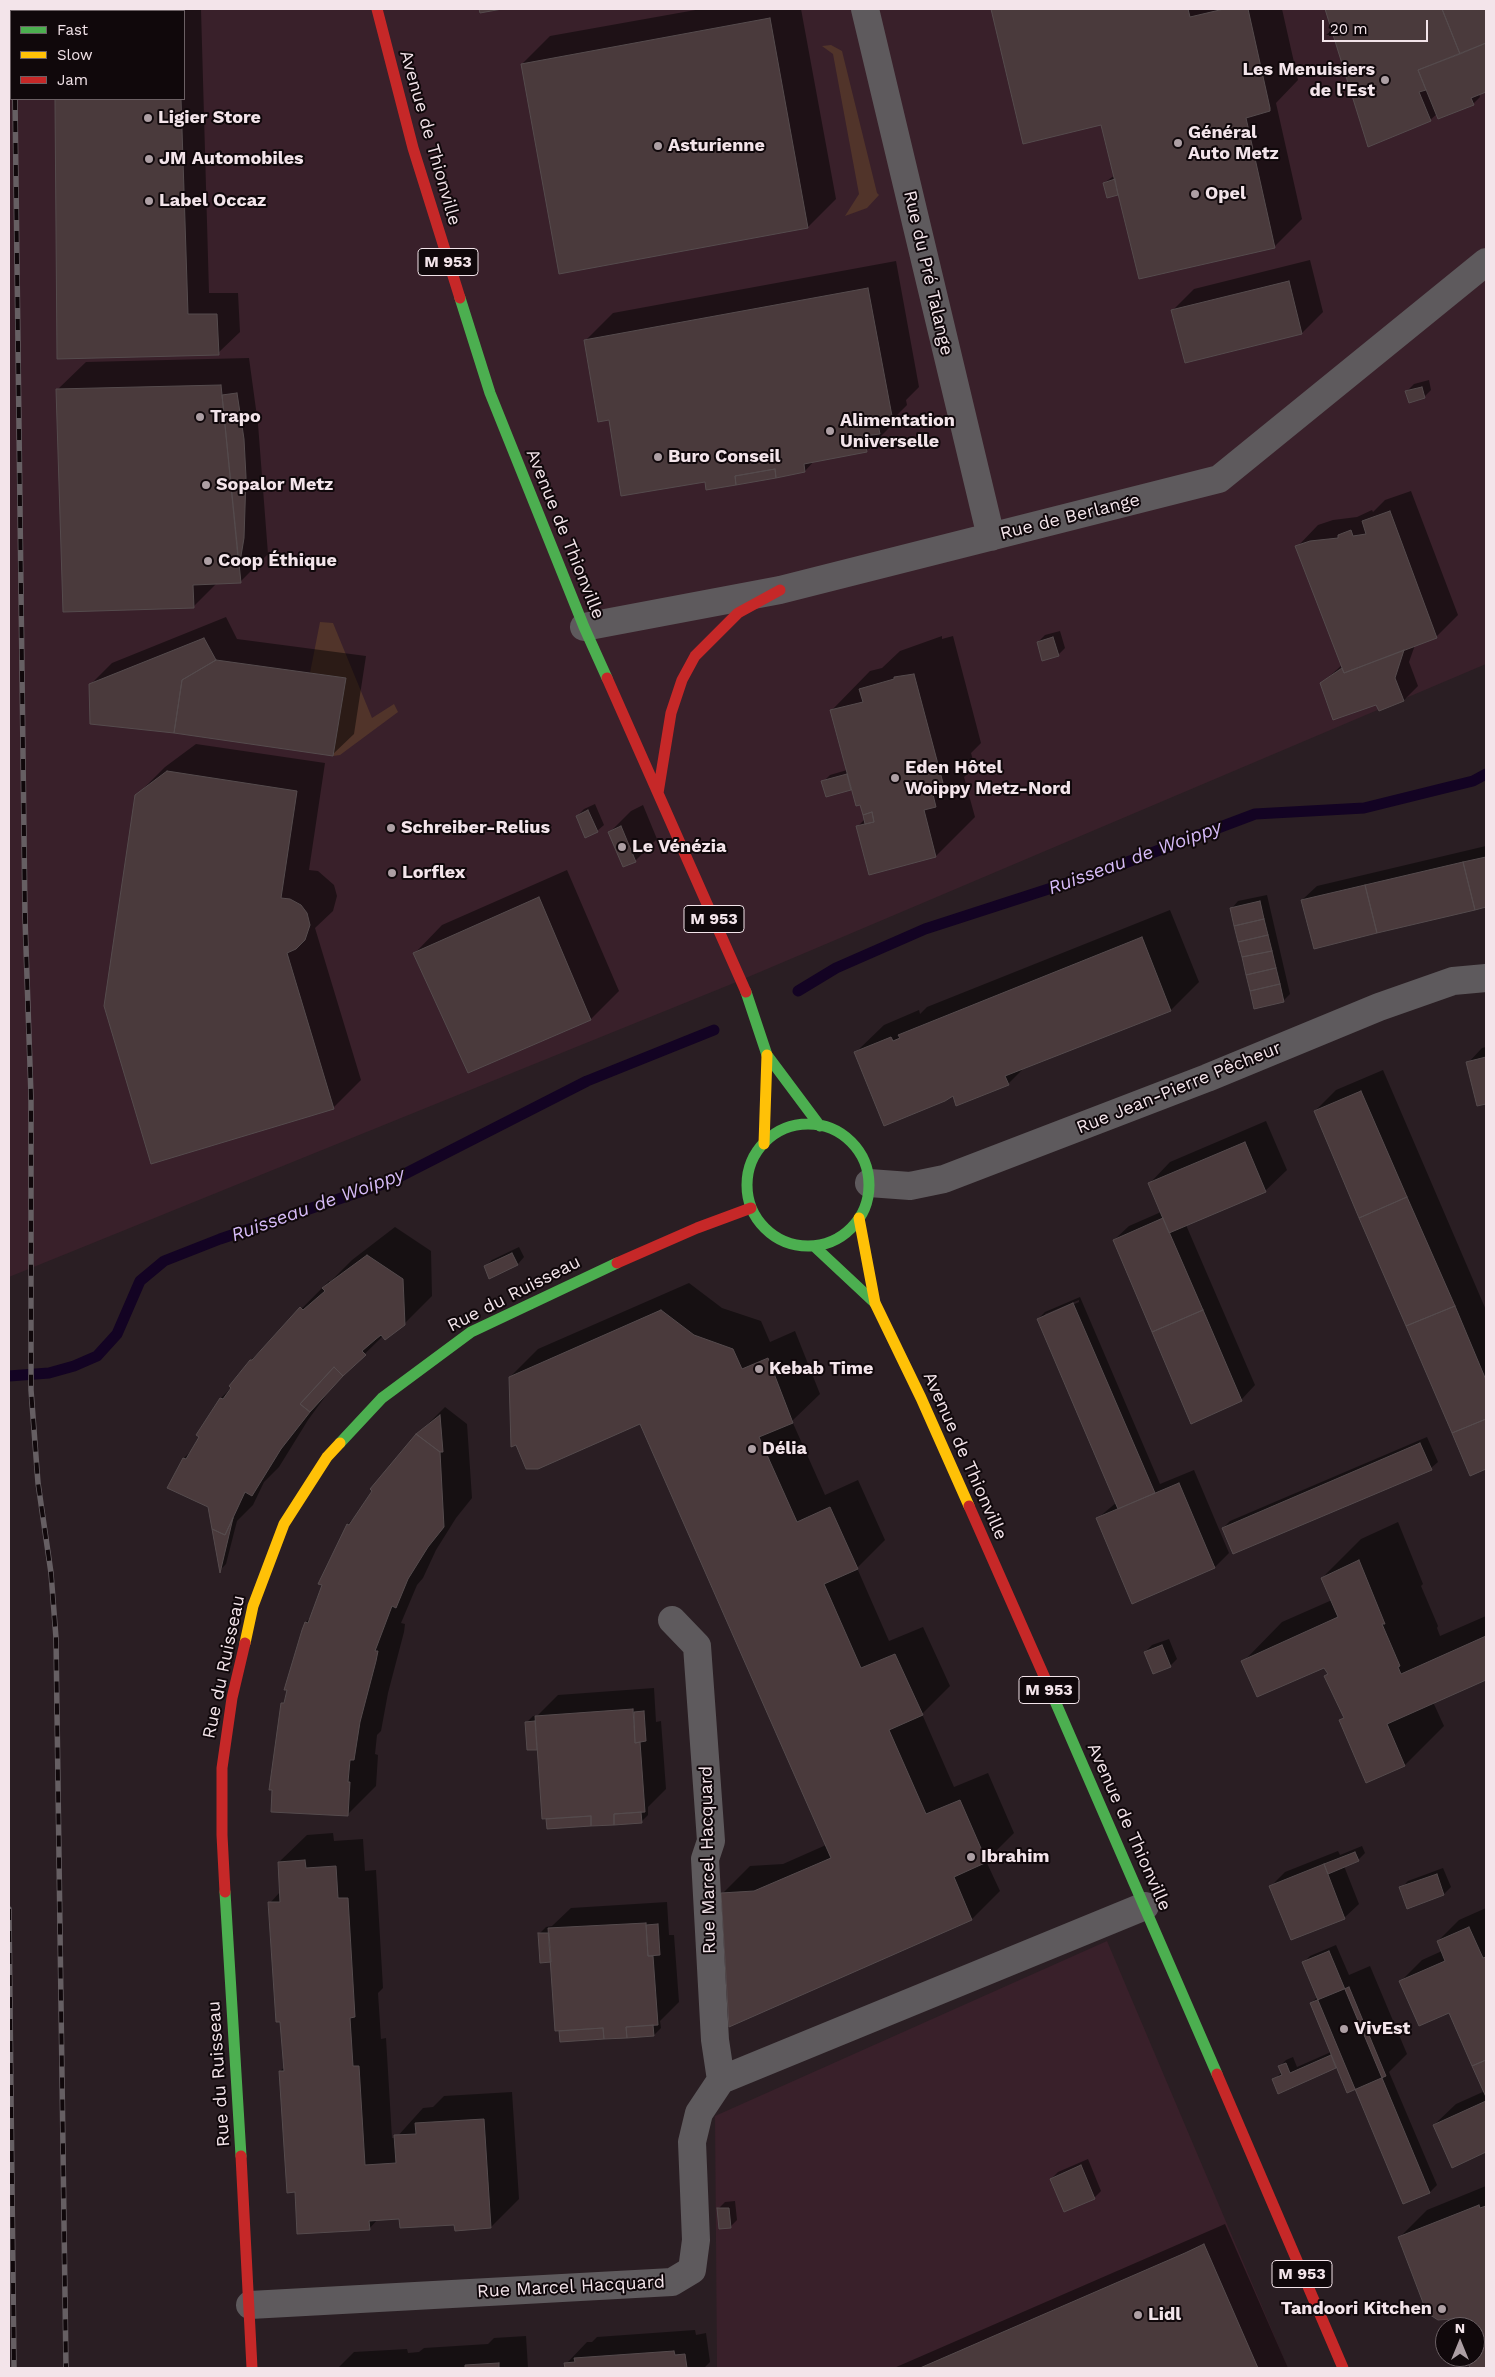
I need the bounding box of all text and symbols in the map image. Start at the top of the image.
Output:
legend [10,10,185,100]
scale bar [1325,10,1431,42]
text: 20 m [1330,20,1368,38]
text: Fast [57,21,88,39]
text: Slow [57,46,93,64]
street label: Avenue de Thionville [395,48,465,228]
place label: Les Menuisiers de l'Est [1242,59,1375,102]
text: Jam [57,71,88,89]
marker: Les Menuisiers de l'Est [1379,74,1391,86]
place label: Ligier Store [158,107,261,129]
marker: Ligier Store [142,112,154,124]
place label: Général Auto Metz [1188,122,1279,164]
place label: Asturienne [668,135,765,157]
marker: Général Auto Metz [1172,137,1184,149]
marker: Asturienne [652,140,664,152]
place label: JM Automobiles [159,148,304,170]
marker: JM Automobiles [143,153,155,165]
place label: Opel [1205,183,1246,205]
street label: Rue du Pré Talange [899,188,957,358]
marker: Opel [1189,188,1201,200]
place label: Label Occaz [159,190,266,212]
marker: Label Occaz [143,195,155,207]
road number: M 953 [418,248,478,276]
place label: Trapo [210,406,261,428]
place label: Alimentation Universelle [840,410,955,452]
marker: Trapo [194,411,206,423]
marker: Alimentation Universelle [824,425,836,437]
street label: Avenue de Thionville [521,446,609,622]
place label: Buro Conseil [668,446,780,468]
marker: Buro Conseil [652,451,664,463]
place label: Sopalor Metz [216,474,333,496]
marker: Sopalor Metz [200,479,212,491]
street label: Rue de Berlange [998,489,1142,545]
place label: Coop Éthique [218,550,337,572]
marker: Coop Éthique [202,555,214,567]
place label: Eden Hôtel Woippy Metz-Nord [905,757,1071,800]
marker: Eden Hôtel Woippy Metz-Nord [889,772,901,784]
water label: Ruisseau de Woippy [1045,816,1225,900]
place label: Schreiber-Relius [401,817,550,839]
marker: Schreiber-Relius [385,822,397,834]
place label: Le Vénézia [632,836,726,858]
marker: Le Vénézia [616,841,628,853]
place label: Lorflex [402,862,465,884]
marker: Lorflex [386,867,398,879]
road number: M 953 [684,906,744,932]
street label: Rue Jean-Pierre Pêcheur [1074,1037,1284,1139]
water label: Ruisseau de Woippy [228,1163,408,1247]
street label: Rue du Ruisseau [444,1251,584,1337]
place label: Kebab Time [769,1358,873,1380]
marker: Kebab Time [753,1363,765,1375]
street label: Avenue de Thionville [918,1369,1012,1543]
place label: Délia [762,1438,807,1460]
marker: Délia [746,1443,758,1455]
street label: Rue du Ruisseau [198,1593,250,1741]
road number: M 953 [1019,1676,1079,1704]
street label: Avenue de Thionville [1082,1740,1176,1914]
street label: Rue Marcel Hacquard [696,1766,720,1954]
place label: Ibrahim [981,1846,1049,1868]
marker: Ibrahim [965,1851,977,1863]
street label: Rue du Ruisseau [203,2000,235,2148]
place label: VivEst [1354,2018,1410,2040]
marker: VivEst [1338,2023,1350,2035]
road number: M 953 [1272,2260,1332,2288]
street label: Rue Marcel Hacquard [476,2271,666,2303]
place label: Tandoori Kitchen [1281,2298,1432,2320]
marker: Tandoori Kitchen [1436,2303,1448,2315]
place label: Lidl [1148,2304,1181,2326]
marker: Lidl [1132,2309,1144,2321]
north arrow [1435,2317,1485,2367]
text: N [1455,2320,1465,2336]

